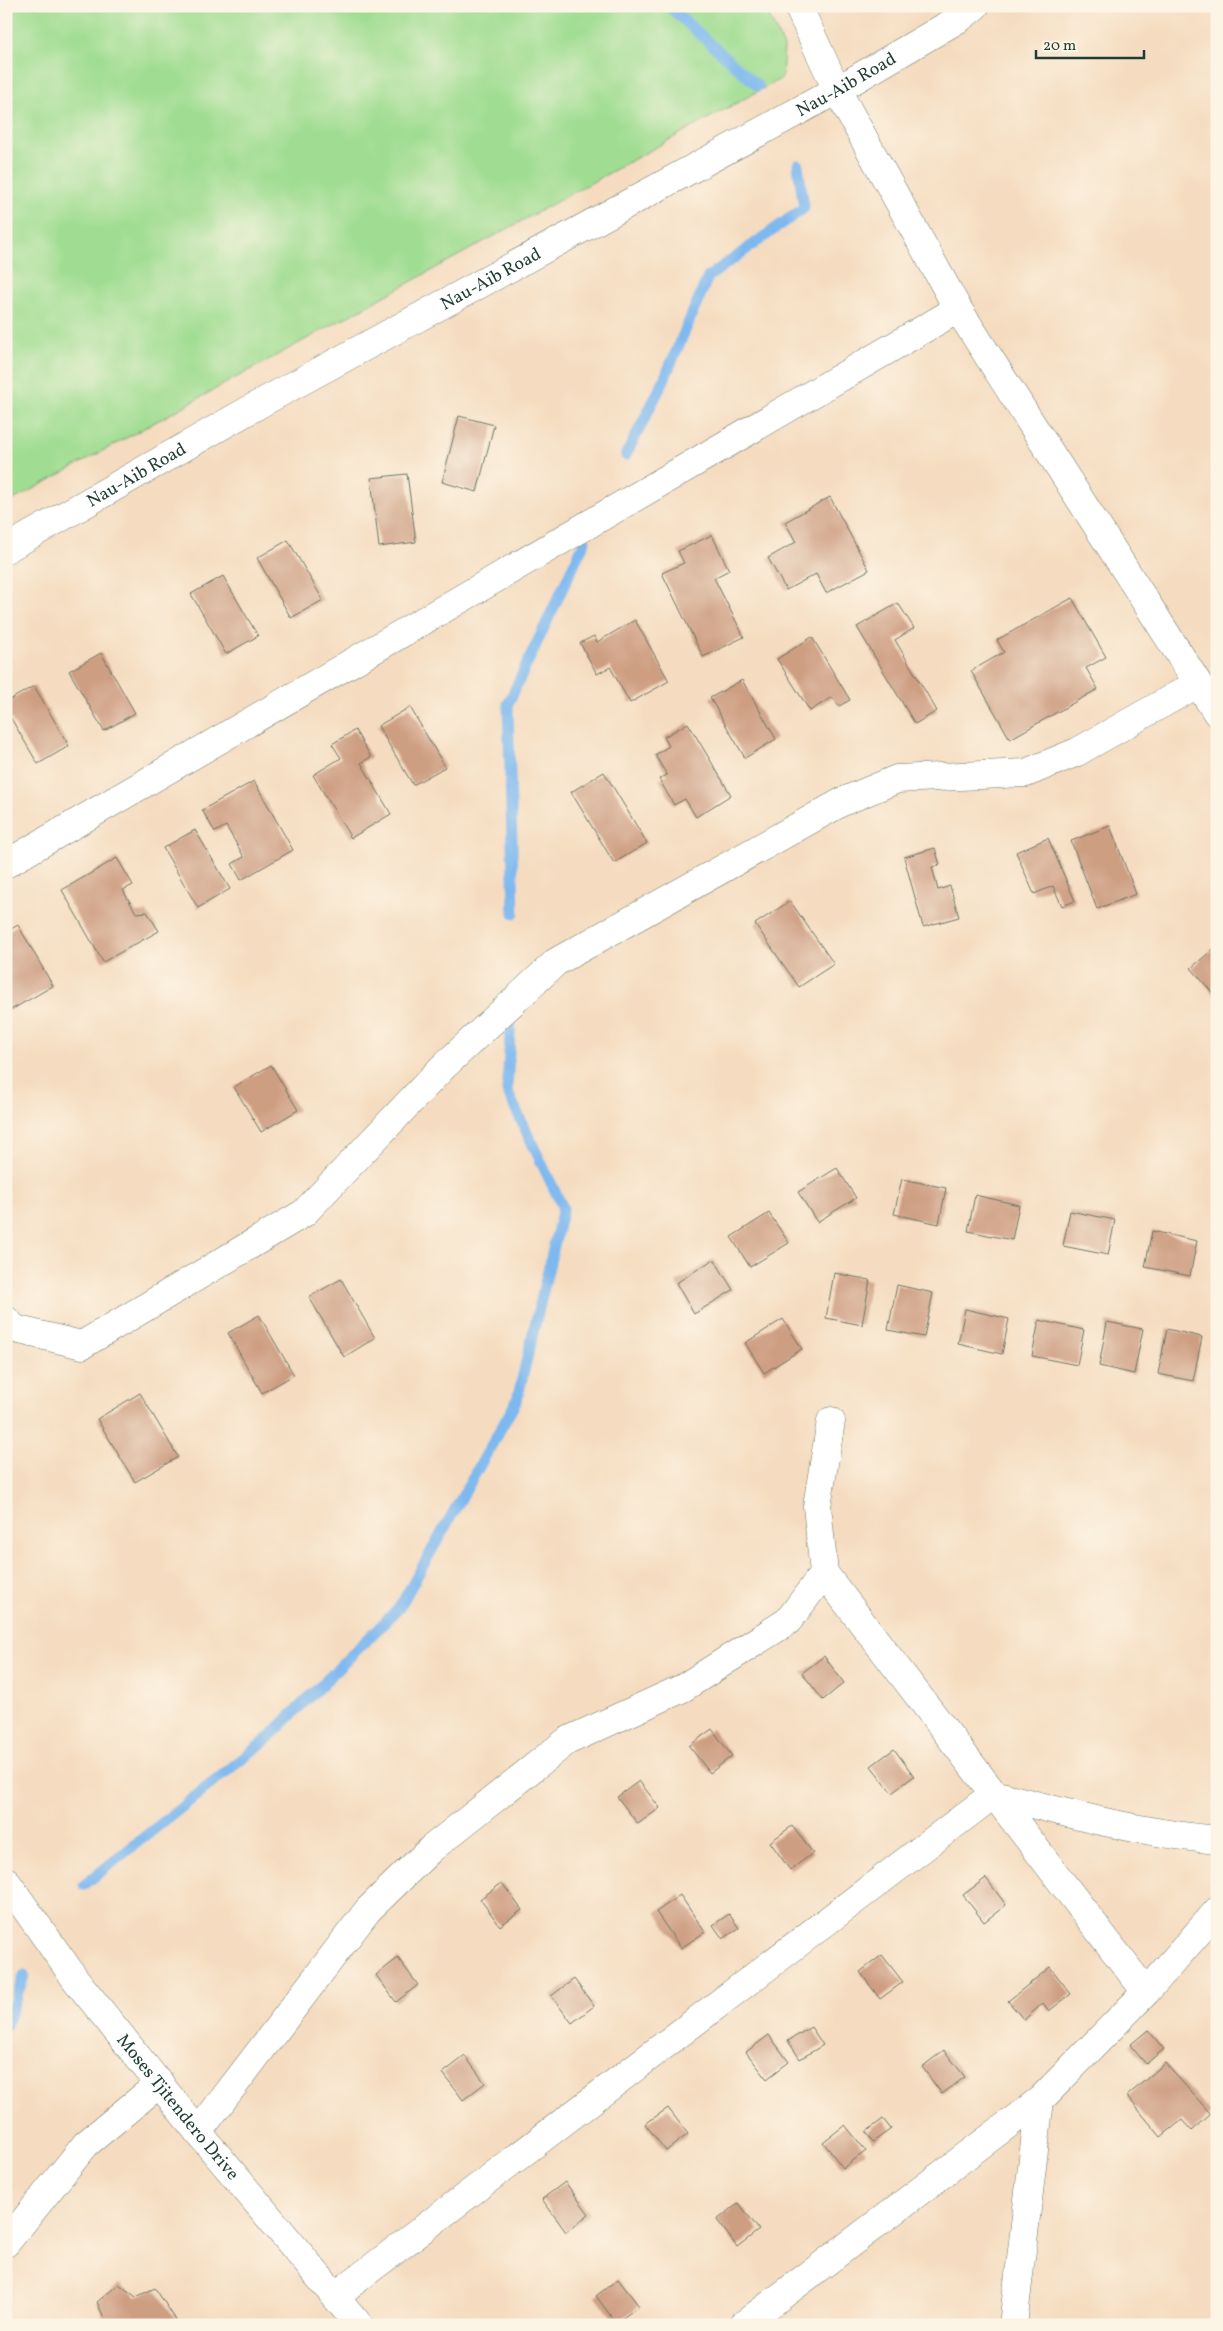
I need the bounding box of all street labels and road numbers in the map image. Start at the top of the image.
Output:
street label: Nau-Aib Road [792,47,901,124]
street label: Nau-Aib Road [436,242,546,317]
street label: Nau-Aib Road [82,437,191,514]
street label: Moses Tjitendero Drive [110,2029,244,2186]

